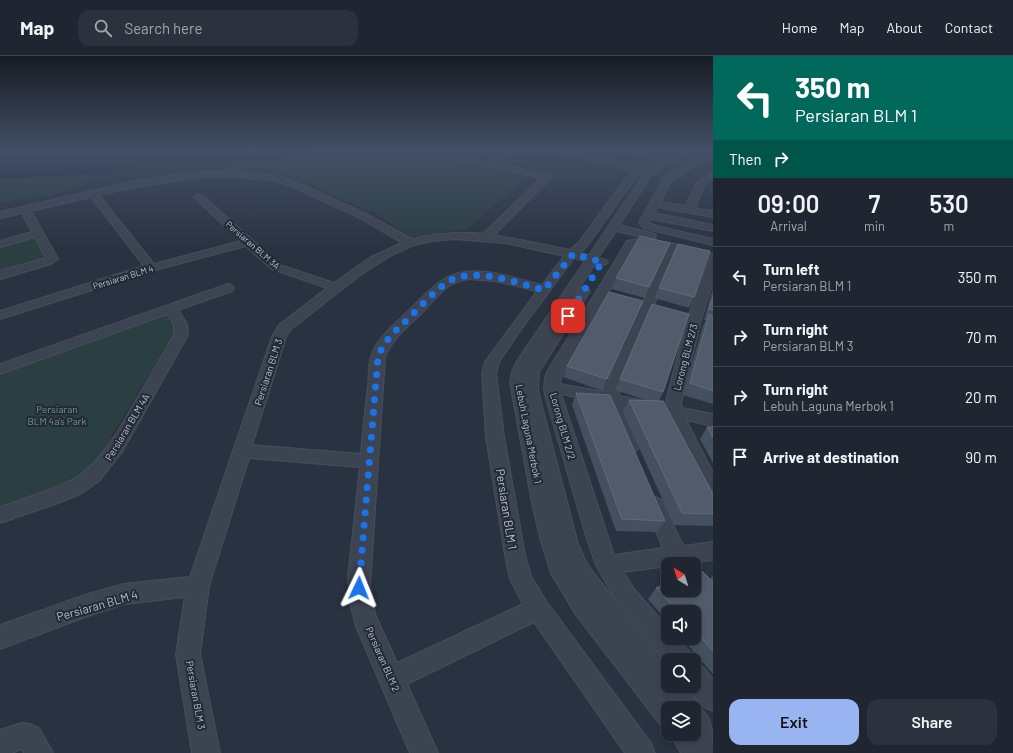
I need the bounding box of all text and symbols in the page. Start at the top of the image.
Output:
search box [78,10,358,46]
text: Map [20,16,54,39]
icon: search [92,17,114,39]
text: Search here [124,19,202,37]
text: Home [782,19,818,36]
text: Map [840,19,864,36]
text: About [886,19,923,36]
text: Contact [945,19,993,36]
text: 350 m [795,70,870,104]
icon: left [729,72,781,124]
text: Persiaran BLM 1 [795,104,917,126]
icon: right [770,148,792,170]
text: Then [729,150,762,168]
text: 09:00 [757,189,820,218]
text: 7 [869,189,880,218]
text: 530 [929,189,969,218]
text: Arrival [770,218,807,234]
text: min [864,218,885,234]
text: m [944,218,954,234]
street label: Persiaran BLM 3A [224,219,283,272]
text: Turn left [763,260,819,278]
street label: Persiaran BLM 4 [91,263,155,291]
icon: left [729,266,751,288]
text: 350 m [958,268,997,286]
text: Persiaran BLM 1 [763,278,851,294]
pin [551,299,585,333]
icon: arrive [557,305,579,327]
text: Turn right [763,320,828,338]
street label: Lorong BLM 2/3 [670,322,700,392]
icon: right [729,326,751,348]
text: 70 m [966,328,997,346]
street label: Persiaran BLM 3 [252,337,284,407]
text: Persiaran BLM 3 [763,338,853,354]
text: Turn right [763,380,828,398]
street label: Lebuh Laguna Merbok 1 [514,383,544,485]
icon: right [729,386,751,408]
text: 20 m [965,388,997,406]
street label: Persiaran BLM 4A [102,391,152,463]
street label: Lorong BLM 2/2 [548,391,578,461]
text: Lebuh Laguna Merbok 1 [763,398,894,414]
park label: Persiaran BLM 4a's Park [28,403,86,427]
icon: arrive [729,446,751,468]
text: Arrive at destination [763,448,899,466]
text: 90 m [965,448,997,466]
street label: Persiaran BLM 1 [494,468,520,550]
north arrow [661,557,701,597]
map controls [661,557,701,741]
position arrow [338,567,380,609]
street label: Persiaran BLM 4 [55,587,139,623]
button: sound [661,605,701,645]
street label: Persiaran BLM 2 [363,625,403,693]
button: search [661,653,701,693]
street label: Persiaran BLM 3 [184,660,208,730]
button: Exit [729,699,859,745]
button: Share [867,699,997,745]
button: layers [661,701,701,741]

